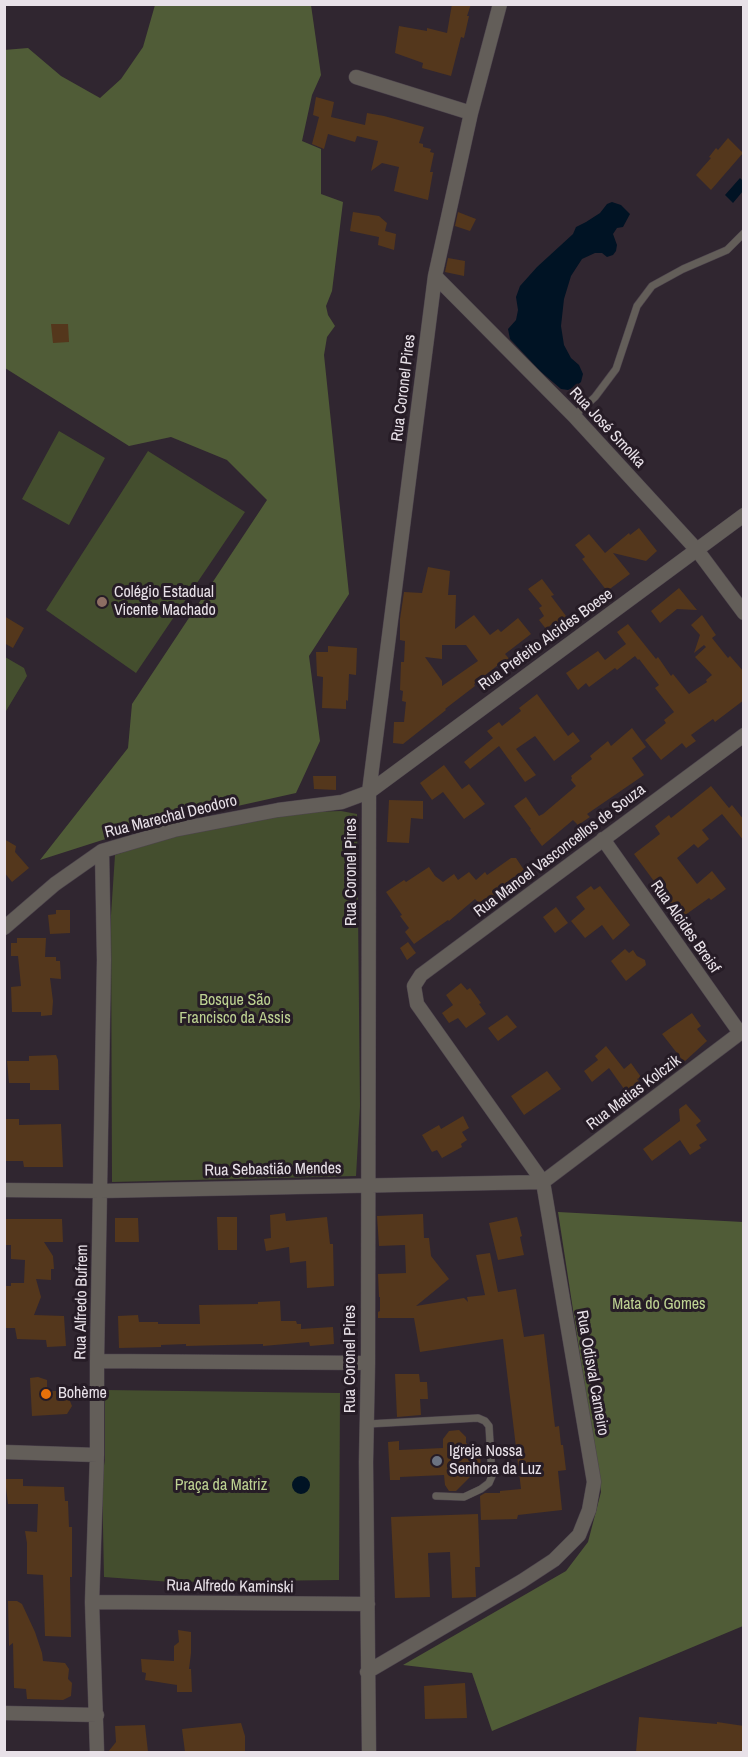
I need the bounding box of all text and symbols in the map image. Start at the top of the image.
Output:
street label: Rua Coronel Pires [388,333,420,443]
street label: Rua José Smolka [565,384,649,472]
place label: Colégio Estadual Vicente Machado [114,583,216,621]
street label: Rua Prefeito Alcides Boese [475,585,617,695]
marker: Colégio Estadual Vicente Machado [95,595,109,609]
street label: Rua Manoel Vasconcellos de Souza [470,780,650,922]
street label: Rua Marechal Deodoro [103,791,239,843]
street label: Rua Coronel Pires [342,818,362,926]
street label: Rua Alcides Breisf [646,877,724,977]
park label: Bosque São Francisco da Assis [179,991,291,1029]
street label: Rua Matias Kolczik [583,1051,685,1135]
street label: Rua Sebastião Mendes [204,1159,342,1181]
street label: Rua Alfredo Bufrem [71,1244,93,1360]
park label: Mata do Gomes [612,1295,706,1315]
street label: Rua Coronel Pires [341,1305,361,1413]
street label: Rua Odisval Carneiro [572,1309,612,1437]
place label: Bohème [58,1384,107,1404]
marker: Bohème [39,1387,53,1401]
place label: Igreja Nossa Senhora da Luz [449,1442,542,1480]
marker: Igreja Nossa Senhora da Luz [430,1454,444,1468]
park label: Praça da Matriz [175,1476,267,1496]
street label: Rua Alfredo Kaminski [166,1576,294,1598]

